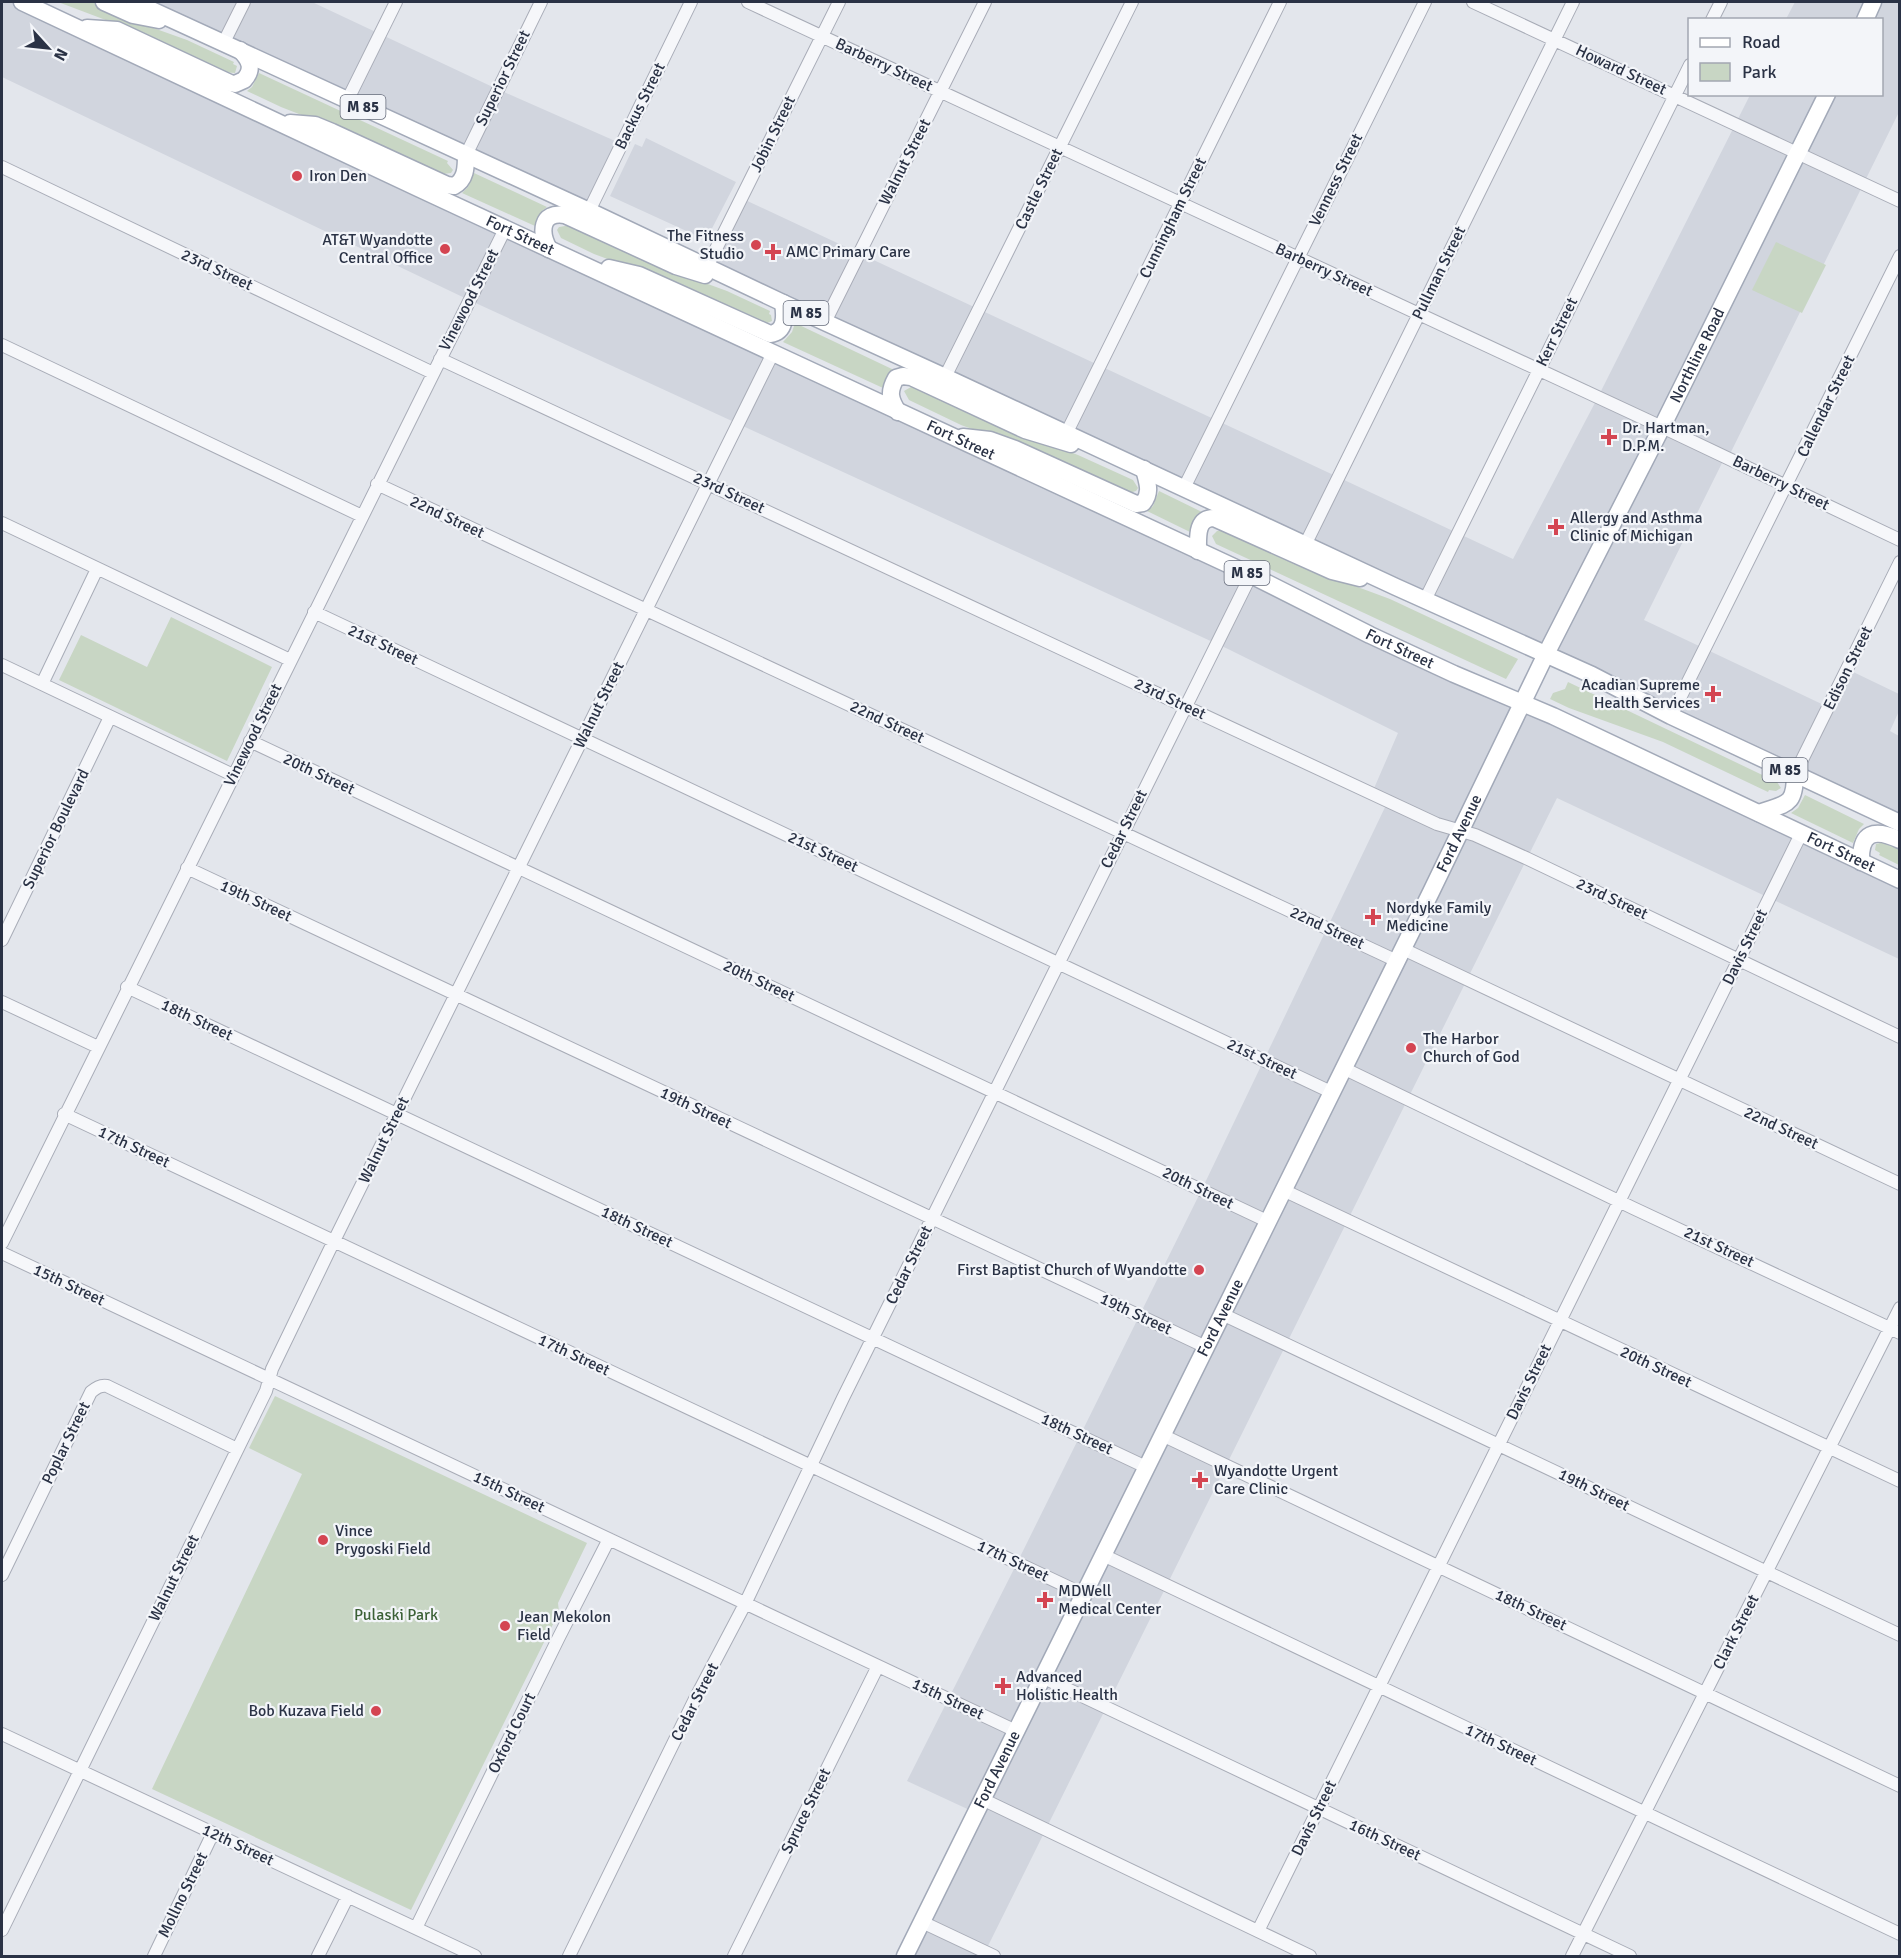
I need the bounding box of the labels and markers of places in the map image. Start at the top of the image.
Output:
place label: Iron Den [309,166,367,186]
marker: Iron Den [290,169,304,183]
place label: The Fitness Studio [667,226,744,264]
place label: AT&T Wyandotte Central Office [322,230,433,268]
marker: The Fitness Studio [749,238,763,252]
marker: AT&T Wyandotte Central Office [438,242,452,256]
place label: AMC Primary Care [786,242,911,262]
marker: AMC Primary Care [764,243,782,261]
place label: Dr. Hartman, D.P.M. [1622,418,1710,456]
marker: Dr. Hartman, D.P.M. [1600,428,1618,446]
place label: Allergy and Asthma Clinic of Michigan [1570,508,1703,546]
marker: Allergy and Asthma Clinic of Michigan [1547,518,1565,536]
place label: Acadian Supreme Health Services [1581,675,1700,713]
marker: Acadian Supreme Health Services [1704,685,1722,703]
place label: Nordyke Family Medicine [1386,898,1492,936]
marker: Nordyke Family Medicine [1364,908,1382,926]
place label: The Harbor Church of God [1423,1029,1520,1067]
marker: The Harbor Church of God [1404,1041,1418,1055]
place label: First Baptist Church of Wyandotte [957,1260,1187,1280]
marker: First Baptist Church of Wyandotte [1192,1263,1206,1277]
place label: Wyandotte Urgent Care Clinic [1214,1461,1339,1499]
marker: Wyandotte Urgent Care Clinic [1191,1471,1209,1489]
place label: Vince Prygoski Field [335,1521,431,1559]
marker: Vince Prygoski Field [316,1533,330,1547]
place label: MDWell Medical Center [1058,1581,1161,1619]
marker: MDWell Medical Center [1036,1591,1054,1609]
place label: Jean Mekolon Field [517,1607,611,1645]
marker: Jean Mekolon Field [498,1619,512,1633]
place label: Advanced Holistic Health [1016,1667,1118,1705]
marker: Advanced Holistic Health [994,1677,1012,1695]
place label: Bob Kuzava Field [248,1701,364,1721]
marker: Bob Kuzava Field [369,1704,383,1718]

